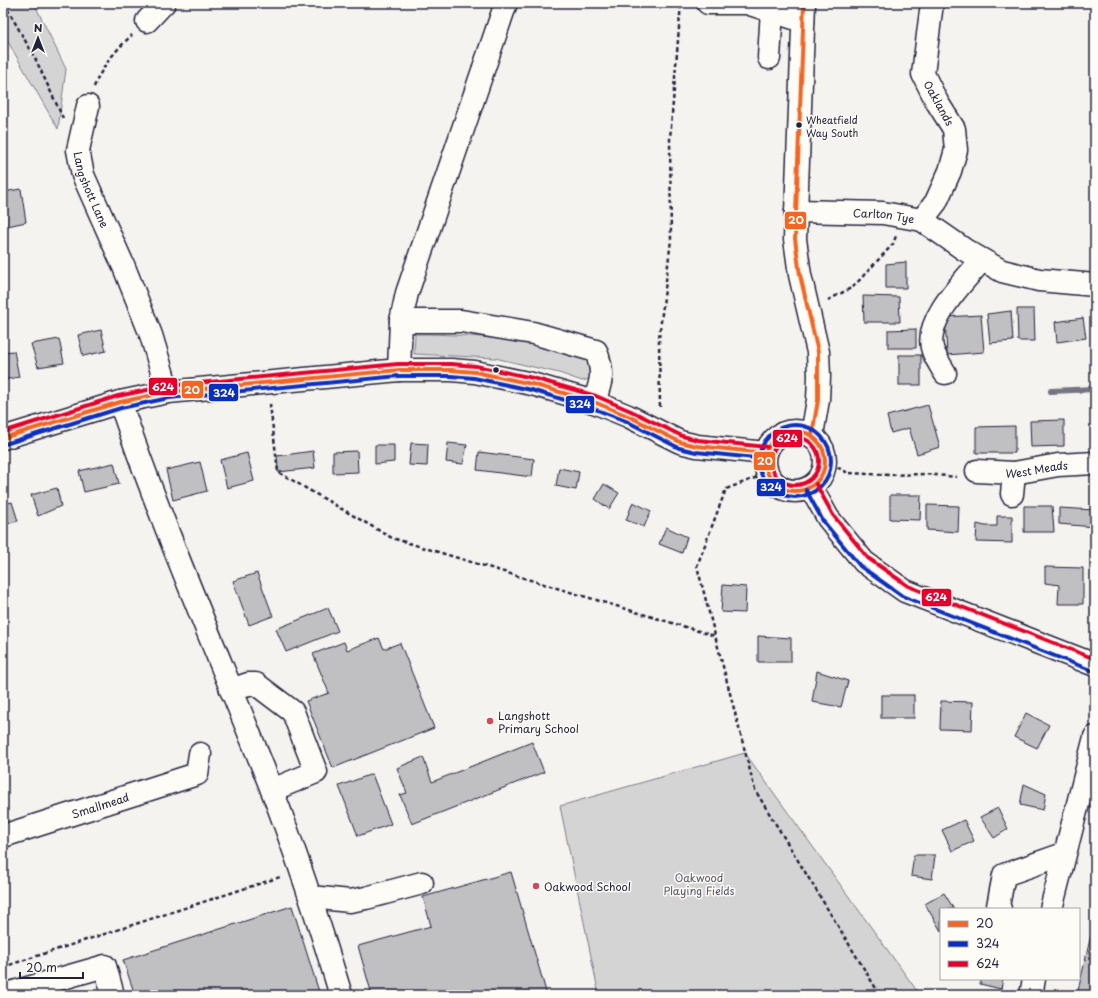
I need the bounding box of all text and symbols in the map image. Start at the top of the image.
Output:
north arrow [18,18,58,58]
text: N [34,19,43,36]
street label: Oaklands [920,77,958,129]
place label: Wheatfield Way South [806,112,859,141]
marker: Wheatfield Way South [794,120,804,130]
street label: Langshott Lane [70,150,114,230]
street label: Carlton Tye [853,204,916,227]
line badge: 20 [784,211,807,230]
text: 20 [788,211,804,228]
unlabelled marker [491,365,501,375]
line badge: 624 [148,377,178,396]
text: 624 [152,378,174,395]
line badge: 20 [181,380,204,399]
text: 20 [184,381,200,398]
line badge: 324 [208,383,239,402]
text: 324 [213,384,235,401]
line badge: 324 [565,395,595,414]
text: 324 [569,395,591,412]
line badge: 624 [772,429,803,448]
text: 624 [776,429,798,446]
line badge: 20 [753,451,776,471]
text: 20 [757,452,773,469]
street label: West Meads [1005,456,1068,482]
line badge: 324 [756,478,786,497]
text: 324 [760,478,782,495]
line badge: 624 [921,588,952,607]
text: 624 [925,588,947,605]
place label: Langshott Primary School [498,707,579,737]
marker: Langshott Primary School [485,716,495,726]
street label: Smallmead [69,788,131,822]
park label: Oakwood Playing Fields [663,869,735,899]
place label: Oakwood School [544,878,631,895]
marker: Oakwood School [531,881,541,891]
legend [940,908,1080,980]
text: 20 [976,914,993,932]
text: 324 [976,934,1000,952]
scale bar [20,954,83,980]
text: 624 [976,954,999,972]
text: 20 m [26,958,57,976]

